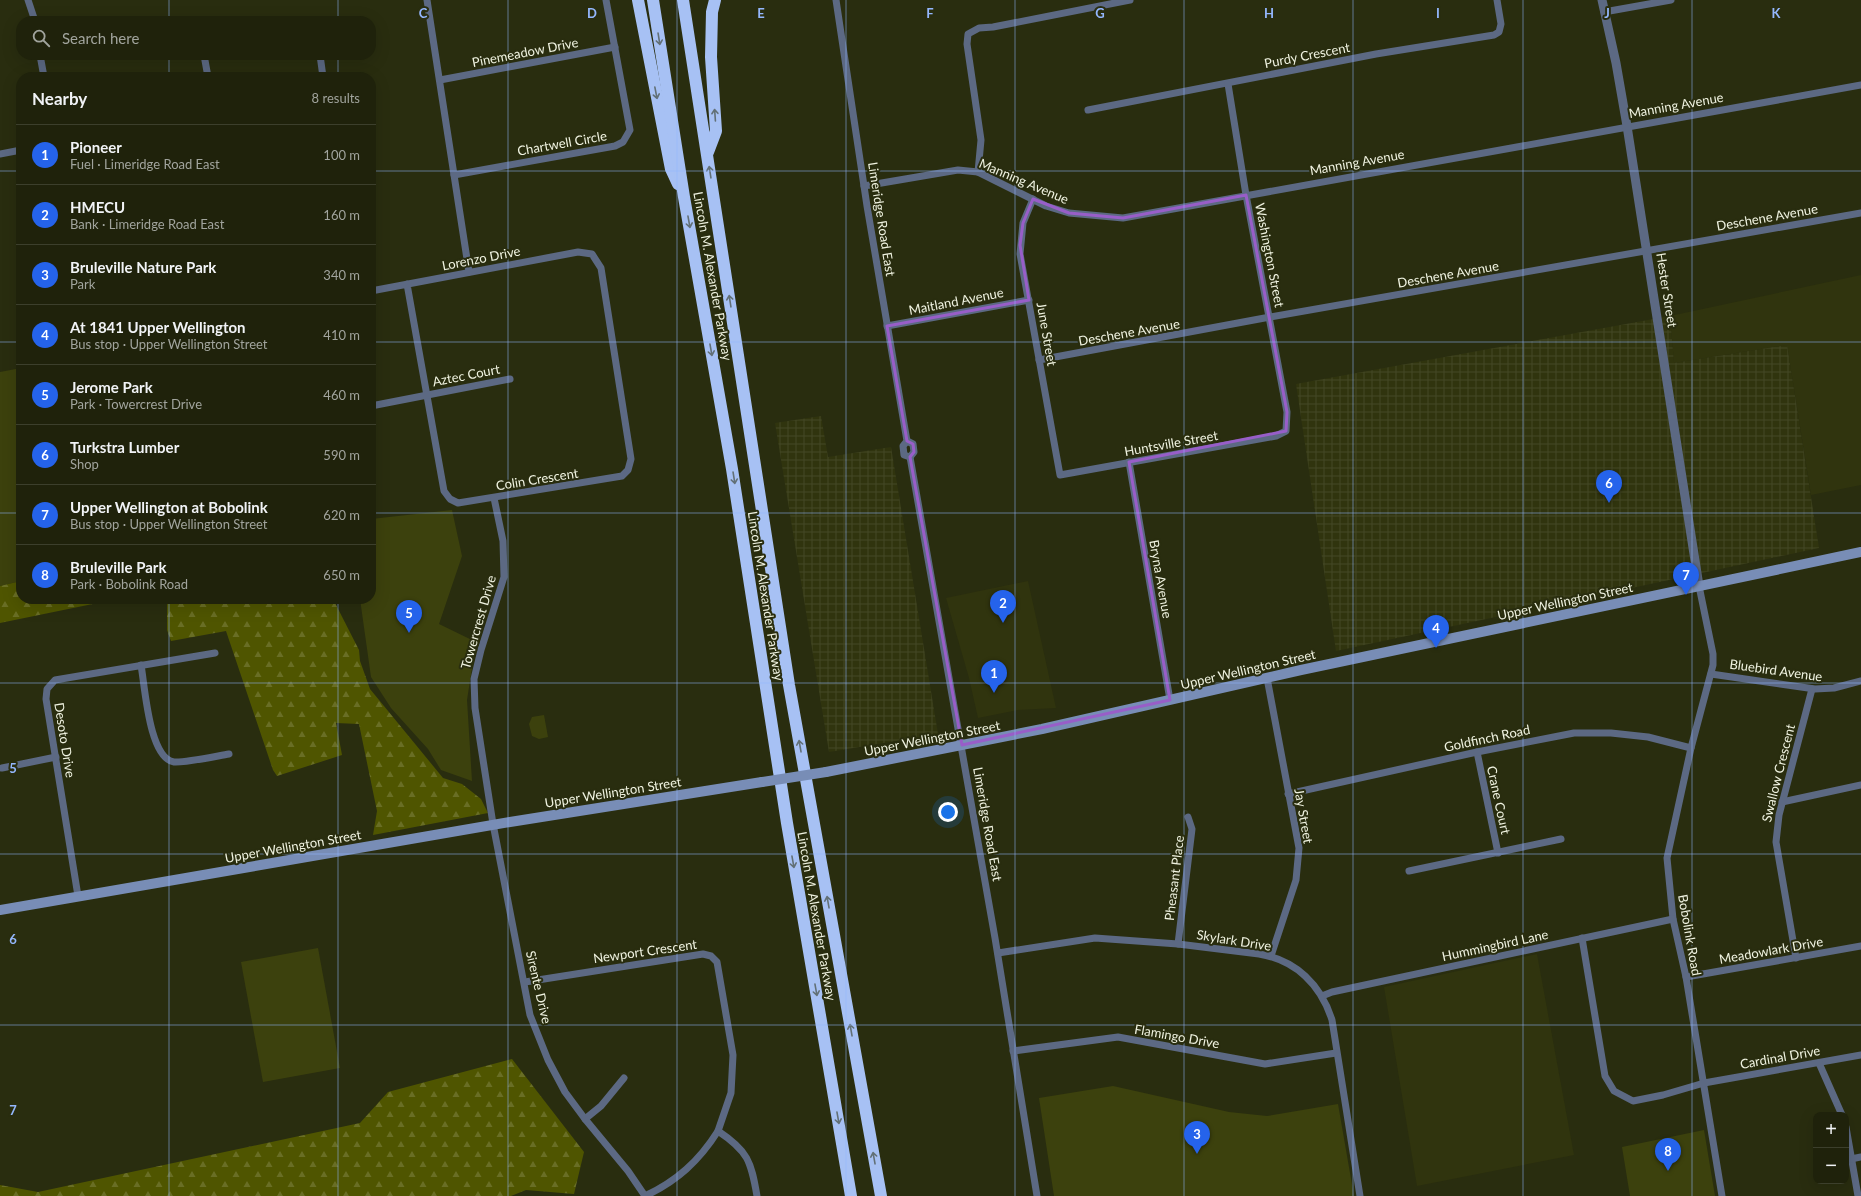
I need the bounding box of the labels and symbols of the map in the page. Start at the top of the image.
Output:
text: C [419,5,428,21]
text: D [587,5,597,21]
text: E [757,5,765,21]
text: F [926,5,934,21]
text: G [1095,5,1105,21]
text: H [1264,5,1274,21]
text: I [1436,5,1440,21]
text: J [1604,5,1610,21]
text: K [1772,5,1782,21]
one-way arrow [655,32,663,45]
street label: Pinemeadow Drive [471,34,580,70]
street label: Purdy Crescent [1263,39,1351,71]
one-way arrow [653,86,661,99]
street label: Manning Avenue [1627,89,1725,121]
one-way arrow [711,109,718,122]
street label: Chartwell Circle [516,127,608,159]
street label: Manning Avenue [1308,146,1406,178]
street label: Manning Avenue [977,155,1071,207]
street label: Limeridge Road East [865,161,899,278]
one-way arrow [706,166,714,179]
street label: Lincoln M. Alexander Parkway [690,190,736,362]
street label: Deschene Avenue [1715,200,1819,234]
street label: Washington Street [1252,201,1288,309]
one-way arrow [685,215,693,228]
street label: Lorenzo Drive [440,243,522,273]
street label: Hester Street [1653,251,1681,329]
street label: Deschene Avenue [1396,257,1500,291]
street label: Maitland Avenue [907,284,1005,318]
one-way arrow [726,295,734,308]
street label: June Street [1034,301,1061,367]
street label: Deschene Avenue [1077,315,1181,349]
one-way arrow [708,343,716,356]
street label: Aztec Court [431,361,501,389]
street label: Huntsville Street [1123,427,1219,459]
street label: Colin Crescent [495,465,580,493]
pin: 6 [1596,470,1622,503]
one-way arrow [730,471,738,484]
street label: Lincoln M. Alexander Parkway [745,510,787,682]
street label: Bryna Avenue [1146,539,1176,620]
pin: 7 [1673,562,1699,595]
street label: Towercrest Drive [457,573,499,671]
street label: Upper Wellington Street [1496,579,1635,623]
pin: 2 [990,590,1016,623]
pin: 5 [396,600,422,633]
pin: 4 [1423,615,1449,648]
street label: Upper Wellington Street [1179,646,1317,692]
street label: Bluebird Avenue [1729,656,1824,684]
pin: 1 [981,660,1007,693]
street label: Desoto Drive [51,701,79,779]
street label: Upper Wellington Street [863,717,1002,759]
street label: Goldfinch Road [1443,721,1531,755]
street label: Swallow Crescent [1758,722,1798,824]
one-way arrow [795,740,803,753]
text: 5 [9,760,17,776]
street label: Crane Court [1484,764,1514,836]
street label: Limeridge Road East [970,766,1006,883]
street label: Upper Wellington Street [544,773,683,811]
street label: Jay Street [1291,787,1317,845]
your location [938,802,958,822]
street label: Upper Wellington Street [224,826,363,866]
street label: Lincoln M. Alexander Parkway [794,830,840,1002]
street label: Pheasant Place [1161,834,1187,922]
one-way arrow [789,855,797,868]
street label: Bobolink Road [1675,893,1705,977]
one-way arrow [823,896,831,909]
street label: Skylark Drive [1195,926,1273,954]
street label: Hummingbird Lane [1440,926,1550,964]
text: 6 [9,931,17,947]
street label: Meadowlark Drive [1718,933,1824,967]
street label: Newport Crescent [592,936,698,966]
street label: Sirente Drive [523,949,555,1025]
one-way arrow [812,983,820,996]
street label: Flamingo Drive [1133,1021,1221,1051]
one-way arrow [846,1024,854,1037]
street label: Cardinal Drive [1739,1042,1821,1072]
text: 7 [9,1102,17,1118]
one-way arrow [834,1111,842,1124]
pin: 3 [1184,1121,1210,1154]
pin: 8 [1655,1138,1681,1171]
one-way arrow [869,1152,877,1165]

